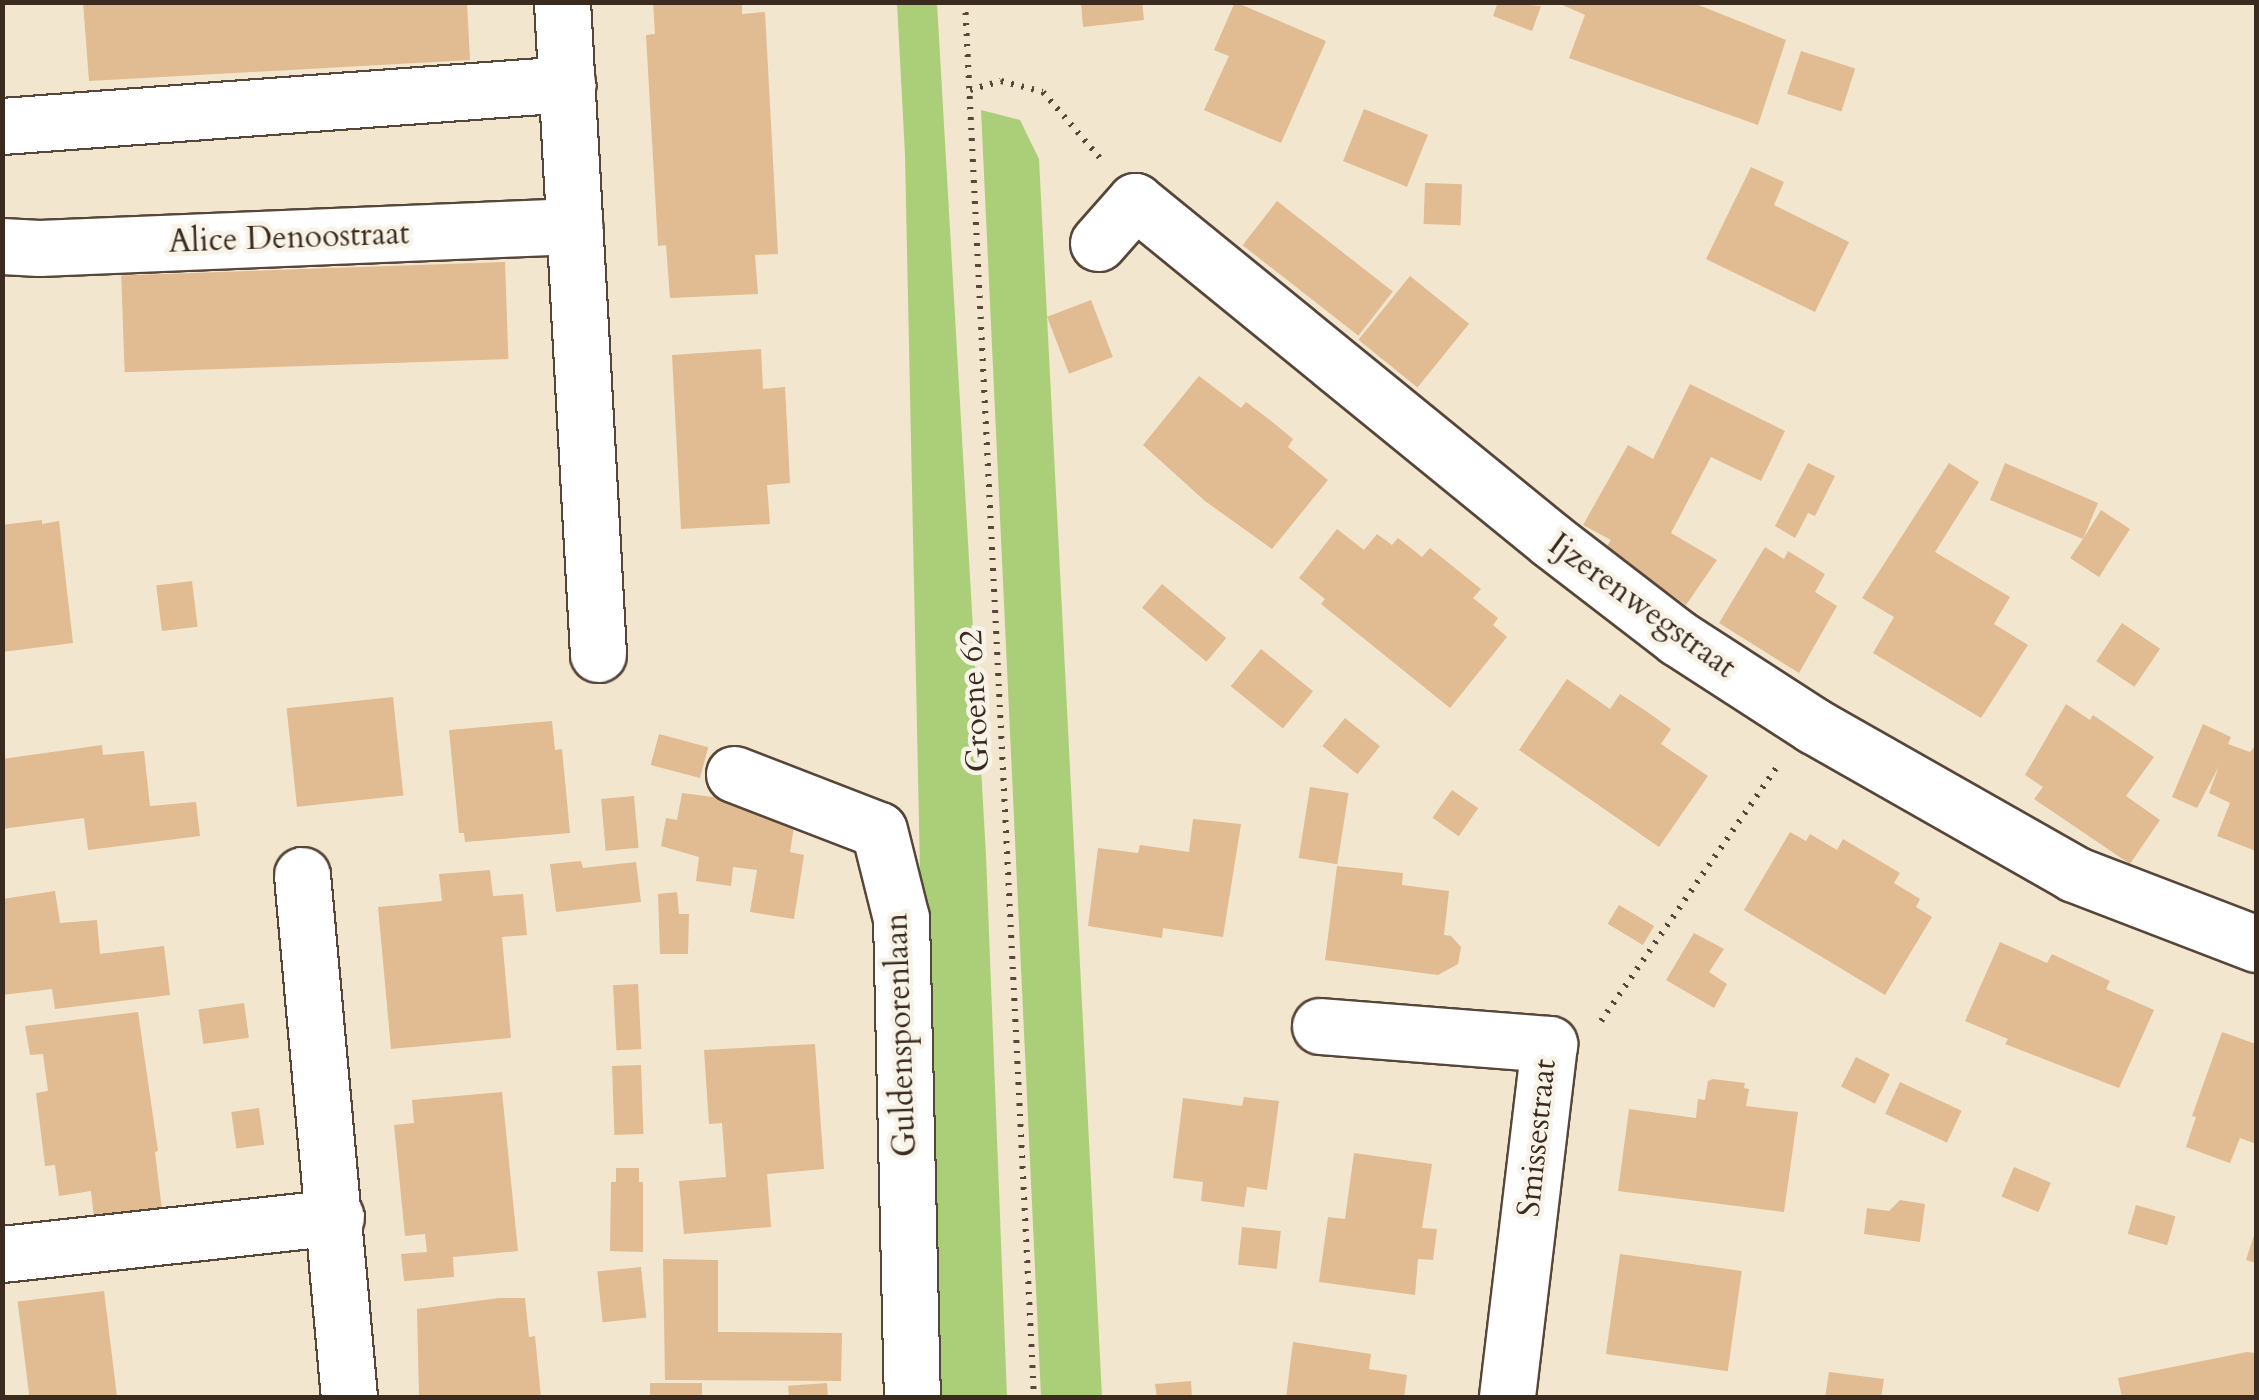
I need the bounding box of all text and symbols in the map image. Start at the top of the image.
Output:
street label: Alice Denoostraat [168,215,410,261]
street label: Ijzerenwegstraat [1541,525,1743,687]
street label: Groene 62 [952,629,998,773]
street label: Guldensporenlaan [878,912,924,1158]
street label: Smissestraat [1510,1057,1564,1219]

